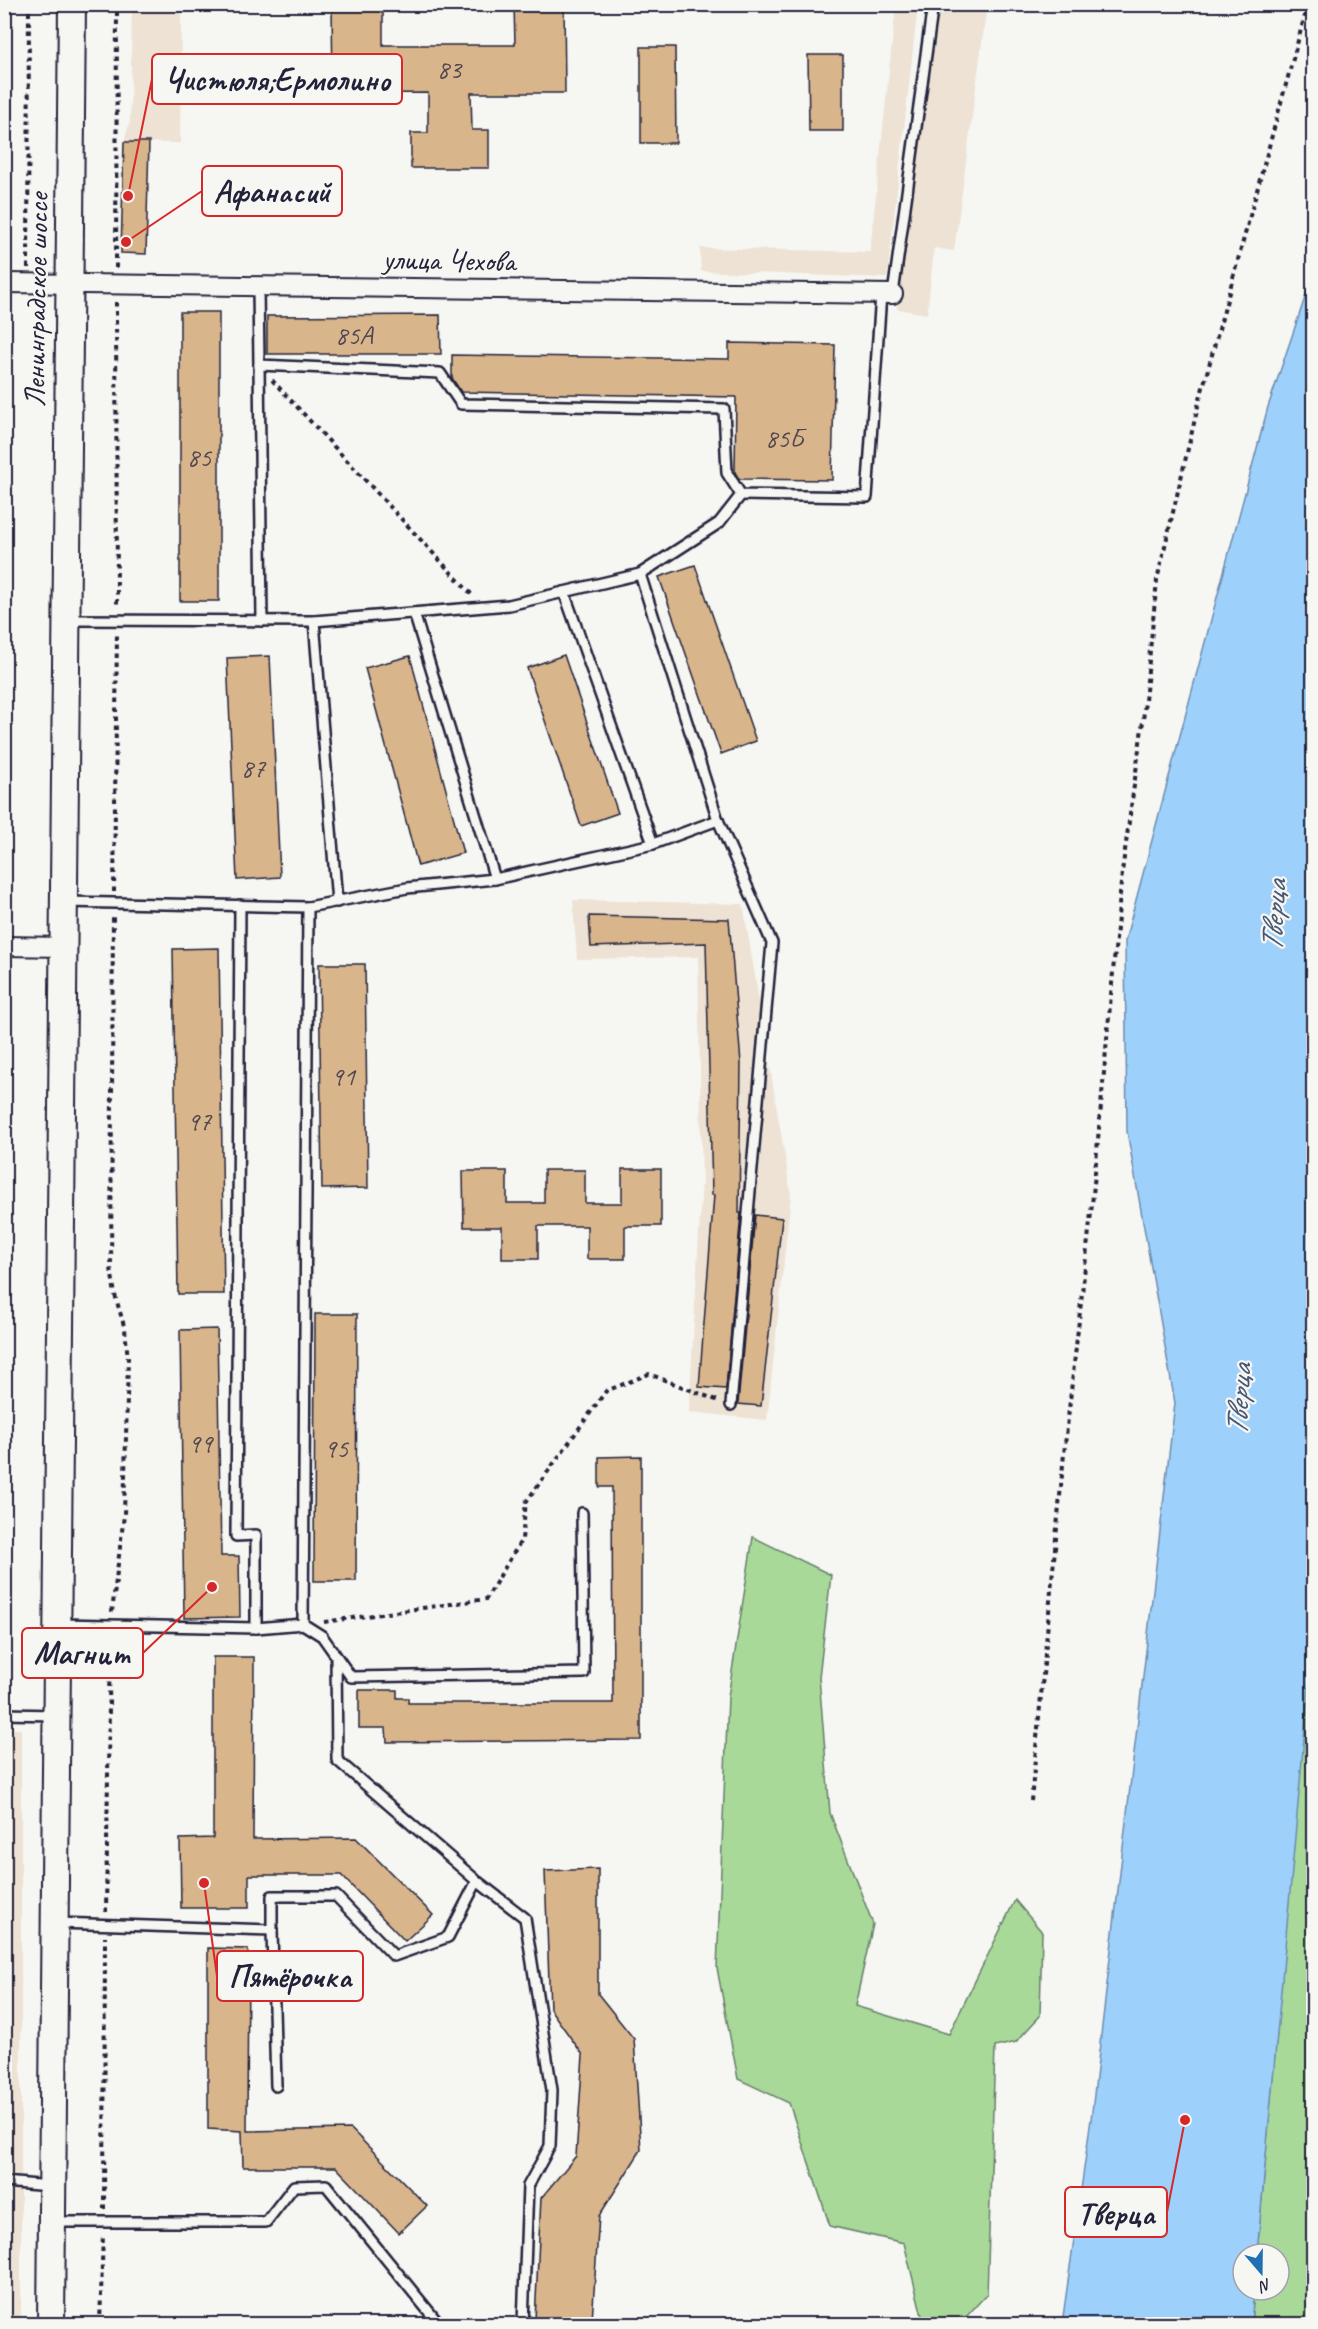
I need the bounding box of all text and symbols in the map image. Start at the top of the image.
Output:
house number: 83 [437,52,463,86]
callout: Чистюля;Ермолино [152,54,402,104]
text: Чистюля;Ермолино [164,59,392,100]
callout: Афанасий [202,166,342,216]
text: Афанасий [214,171,333,212]
street label: Ленинградское шоссе [15,190,57,407]
street label: улица Чехова [380,240,518,280]
house number: 85А [335,318,374,352]
house number: 85Б [765,421,807,455]
house number: 85 [187,440,213,474]
house number: 87 [241,751,267,785]
water label: Тверца [1251,876,1297,953]
house number: 91 [331,1059,357,1093]
house number: 97 [187,1104,213,1138]
water label: Тверца [1216,1360,1262,1437]
house number: 99 [188,1426,214,1460]
house number: 95 [324,1431,350,1465]
callout: Магнит [22,1628,143,1678]
text: Магнит [34,1633,131,1674]
callout: Пятёрочка [217,1951,363,2001]
text: Пятёрочка [229,1956,353,1997]
callout: Тверца [1065,2187,1167,2237]
text: Тверца [1077,2193,1157,2234]
north arrow [1231,2242,1291,2302]
text: N [1255,2274,1274,2297]

